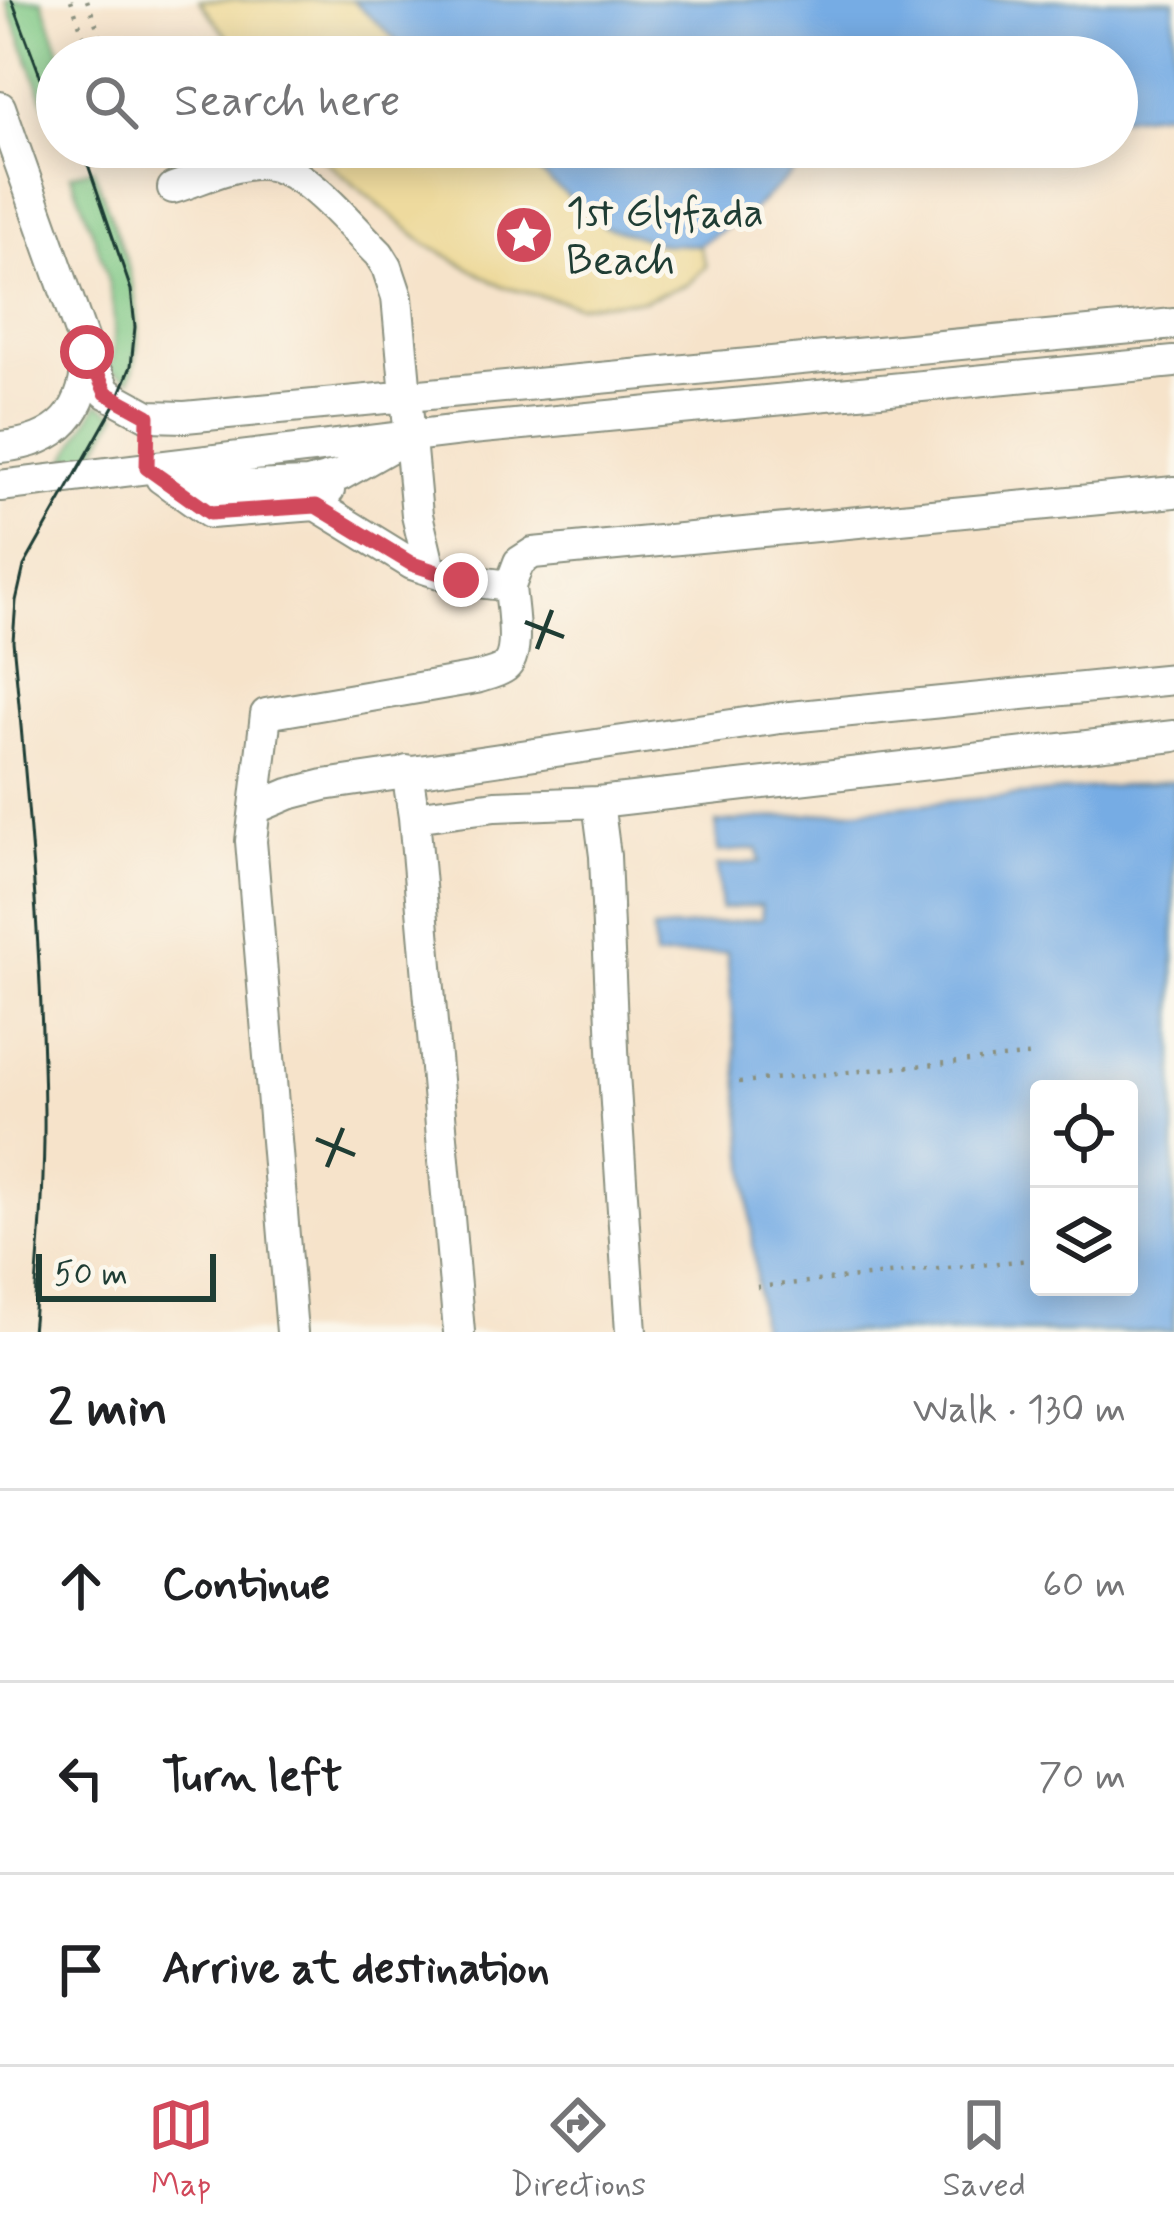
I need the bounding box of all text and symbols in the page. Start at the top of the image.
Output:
search box [36,36,1138,168]
icon: search [78,69,144,135]
text: Search here [174,73,401,132]
place label: 1st Glyfada Beach [566,187,764,290]
place icon: 1st Glyfada Beach [493,204,555,266]
route start [60,325,114,379]
route end [434,553,488,607]
map controls [1030,1080,1138,1296]
button: locate [1030,1080,1138,1188]
button: layers [1030,1188,1138,1296]
scale bar [36,1248,216,1301]
text: 50 m [54,1253,128,1297]
text: 2 min [48,1377,168,1443]
text: Walk · 130 m [913,1385,1126,1436]
icon: ahead [48,1553,114,1619]
text: Continue [162,1556,330,1615]
text: 60 m [1042,1560,1126,1611]
icon: left [48,1745,114,1811]
text: Turn left [162,1748,342,1807]
text: 70 m [1038,1752,1126,1803]
icon: arrive [48,1937,114,2003]
text: Arrive at destination [162,1940,550,1999]
tab: Map [148,2092,214,2208]
tab: Directions [510,2092,646,2208]
tab: Saved [942,2092,1026,2208]

